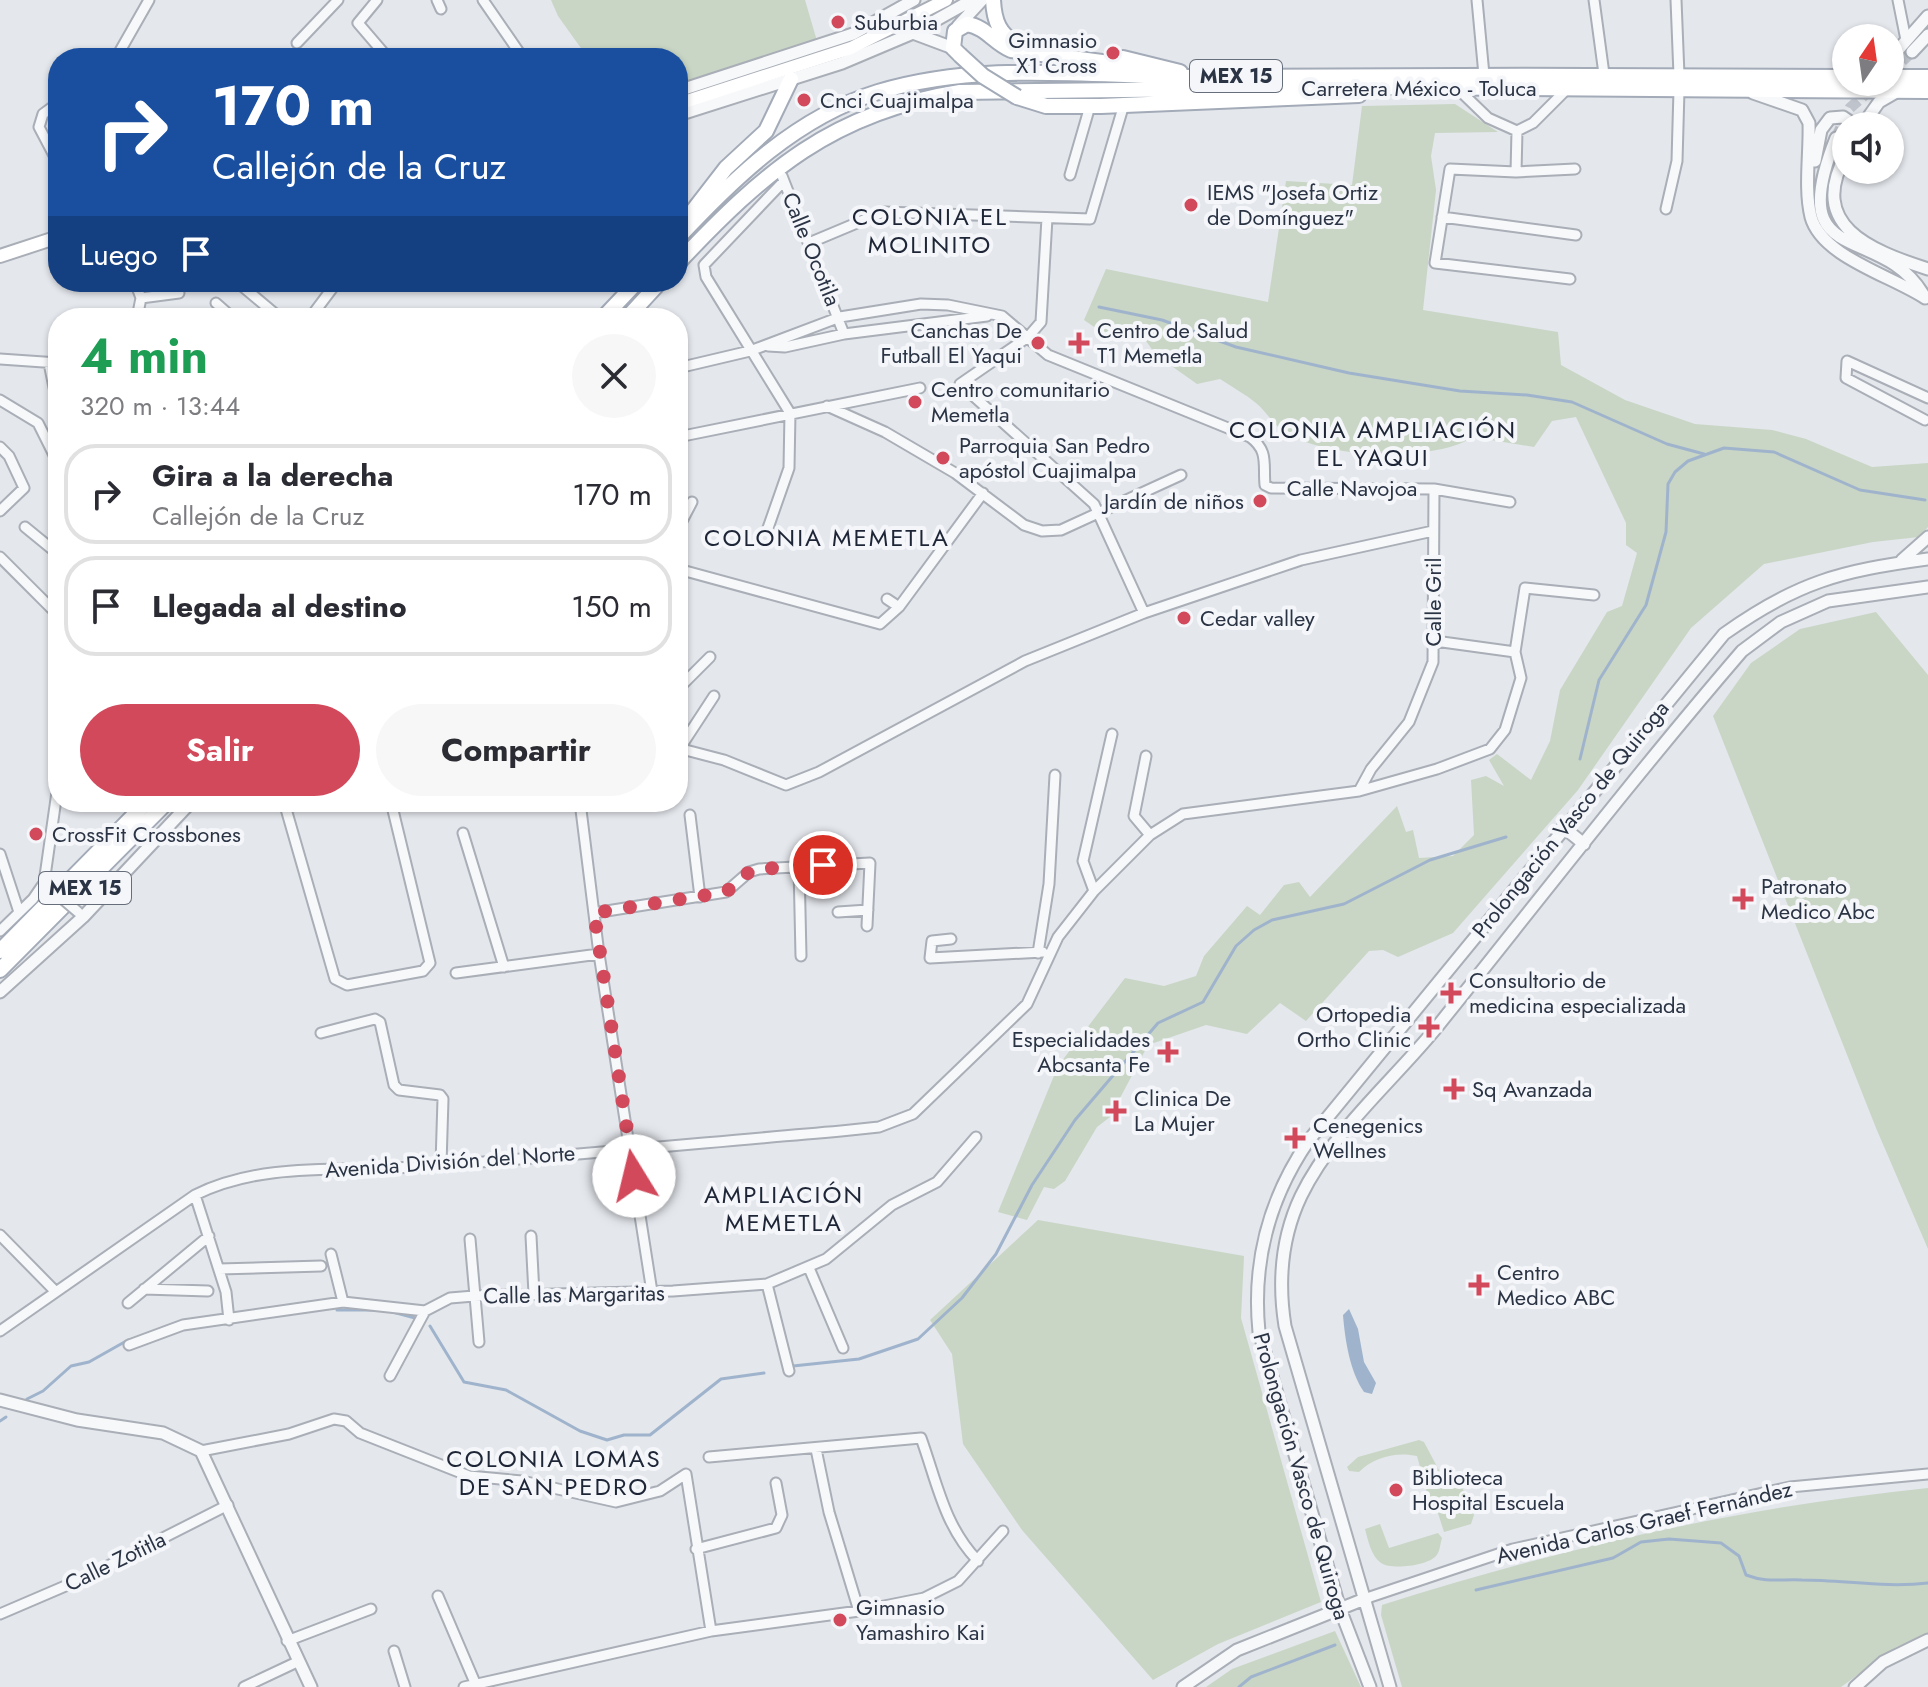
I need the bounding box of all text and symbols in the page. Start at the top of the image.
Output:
place label: Suburbia [854,6,938,38]
marker: Suburbia [829,13,847,31]
place label: Gimnasio X1 Cross [1008,24,1097,81]
north arrow [1832,24,1904,96]
map controls [1832,24,1904,184]
marker: Gimnasio X1 Cross [1104,44,1122,62]
road number: MEX 15 [1190,60,1282,92]
text: 170 m [212,65,374,146]
street label: Carretera México - Toluca [1301,72,1537,104]
icon: right [80,80,184,184]
place label: Cnci Cuajimalpa [820,84,974,116]
marker: Cnci Cuajimalpa [795,91,813,109]
button: sound [1832,112,1904,184]
text: Callejón de la Cruz [212,140,506,192]
place label: IEMS "Josefa Ortiz de Domínguez" [1207,176,1378,233]
street label: Calle Ocotila [775,187,849,311]
marker: IEMS "Josefa Ortiz de Domínguez" [1182,196,1200,214]
district label: COLONIA EL MOLINITO [852,199,1008,262]
icon: arrive [174,232,218,276]
text: Luego [80,233,158,276]
place label: Canchas De Futball El Yaqui [880,314,1022,371]
place label: Centro de Salud T1 Memetla [1097,314,1248,371]
text: 4 min [80,322,208,391]
marker: Centro de Salud T1 Memetla [1068,332,1090,354]
button: close [572,334,656,418]
marker: Canchas De Futball El Yaqui [1029,334,1047,352]
place label: Centro comunitario Memetla [931,373,1110,430]
text: 320 m · 13:44 [80,387,240,425]
marker: Centro comunitario Memetla [906,393,924,411]
district label: COLONIA AMPLIACIÓN EL YAQUI [1229,412,1517,475]
place label: Parroquia San Pedro apóstol Cuajimalpa [959,429,1150,486]
marker: Parroquia San Pedro apóstol Cuajimalpa [934,449,952,467]
text: Gira a la derecha [152,454,393,497]
icon: right [84,472,128,516]
street label: Calle Navojoa [1287,472,1417,504]
text: 170 m [572,473,652,516]
place label: Jardín de niños [1101,485,1244,517]
marker: Jardín de niños [1251,492,1269,510]
text: Callejón de la Cruz [152,497,364,535]
district label: COLONIA MEMETLA [704,520,950,555]
street label: Calle Gril [1417,557,1449,647]
icon: arrive [84,584,128,628]
text: Llegada al destino [152,585,407,628]
text: 150 m [571,585,652,628]
place label: Cedar valley [1200,602,1315,634]
marker: Cedar valley [1175,609,1193,627]
street label: Prolongación Vasco de Quiroga [1464,693,1676,945]
button: Salir [80,704,360,796]
button: Compartir [376,704,656,796]
place label: CrossFit Crossbones [52,818,241,850]
marker: CrossFit Crossbones [27,825,45,843]
pin [789,831,857,899]
icon: arrive [801,843,845,887]
place label: Patronato Medico Abc [1761,870,1875,927]
road number: MEX 15 [39,872,131,904]
marker: Patronato Medico Abc [1732,888,1754,910]
place label: Consultorio de medicina especializada [1469,964,1686,1021]
marker: Consultorio de medicina especializada [1440,982,1462,1004]
place label: Ortopedia Ortho Clinic [1297,998,1411,1055]
marker: Ortopedia Ortho Clinic [1418,1016,1440,1038]
place label: Especialidades Abcsanta Fe [1012,1023,1150,1080]
marker: Especialidades Abcsanta Fe [1157,1041,1179,1063]
place label: Sq Avanzada [1472,1073,1592,1105]
marker: Sq Avanzada [1443,1078,1465,1100]
place label: Clinica De La Mujer [1134,1082,1231,1139]
marker: Clinica De La Mujer [1105,1100,1127,1122]
place label: Cenegenics Wellnes [1313,1109,1423,1166]
marker: Cenegenics Wellnes [1284,1127,1306,1149]
position arrow [592,1134,676,1218]
street label: Avenida División del Norte [324,1136,576,1186]
district label: AMPLIACIÓN MEMETLA [704,1177,864,1240]
place label: Centro Medico ABC [1497,1256,1615,1313]
marker: Centro Medico ABC [1468,1274,1490,1296]
street label: Calle las Margaritas [483,1276,665,1312]
street label: Prolongación Vasco de Quiroga [1246,1329,1358,1623]
district label: COLONIA LOMAS DE SAN PEDRO [446,1441,662,1504]
place label: Biblioteca Hospital Escuela [1412,1461,1564,1518]
street label: Avenida Carlos Graef Fernández [1493,1472,1795,1572]
marker: Biblioteca Hospital Escuela [1387,1481,1405,1499]
street label: Calle Zotitla [59,1523,171,1599]
place label: Gimnasio Yamashiro Kai [856,1591,985,1648]
marker: Gimnasio Yamashiro Kai [831,1611,849,1629]

